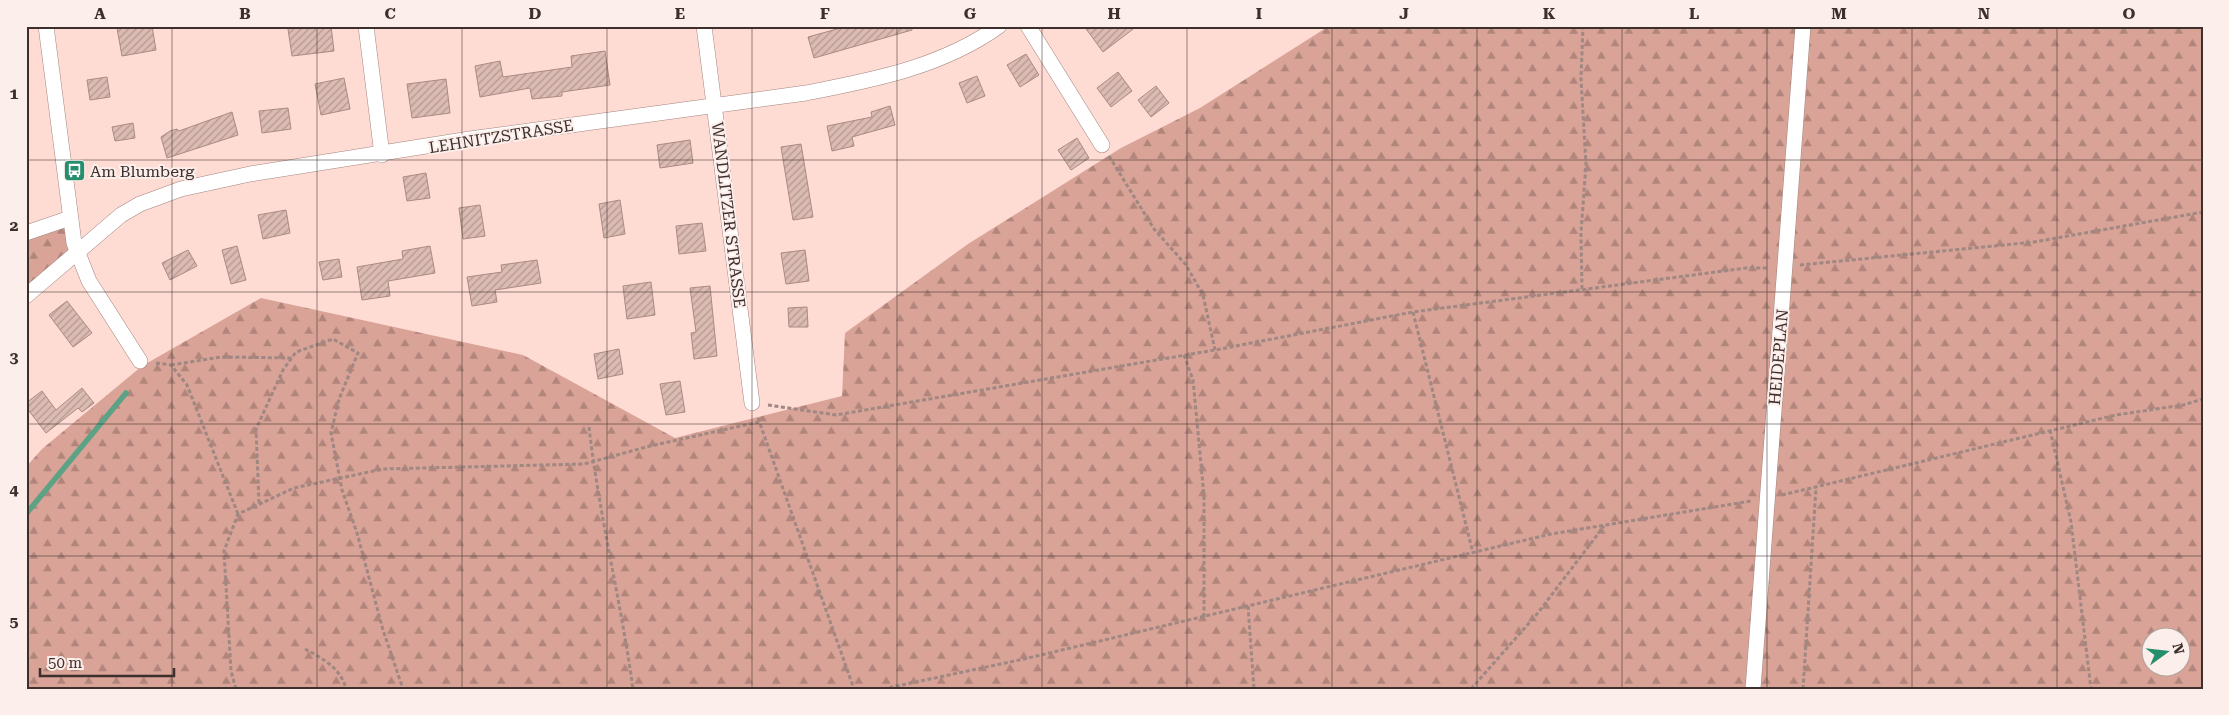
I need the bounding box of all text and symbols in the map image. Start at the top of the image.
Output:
text: A [94,4,106,23]
text: B [239,4,251,23]
text: C [384,4,396,23]
text: D [529,4,542,23]
text: E [675,4,685,23]
text: F [820,4,830,23]
text: G [964,4,977,23]
text: H [1107,4,1121,23]
text: I [1256,4,1262,23]
text: J [1399,4,1409,23]
text: K [1543,4,1556,23]
text: L [1689,4,1699,23]
text: M [1831,4,1847,23]
text: N [1978,4,1990,23]
text: O [2123,4,2136,23]
text: 1 [10,84,19,103]
street label: LEHNITZSTRASSE [427,116,575,157]
street label: WANDLITZER STRASSE [708,121,749,309]
bus stop icon: Am Blumberg [62,159,86,183]
place label: Am Blumberg [90,162,195,181]
text: 2 [10,216,19,235]
street label: HEIDEPLAN [1765,308,1792,406]
text: 3 [10,348,19,367]
text: 4 [10,480,19,499]
text: 5 [10,612,19,631]
north arrow [2142,628,2192,678]
text: N [2169,641,2188,656]
scale bar [40,645,174,677]
text: 50 m [48,654,83,672]

